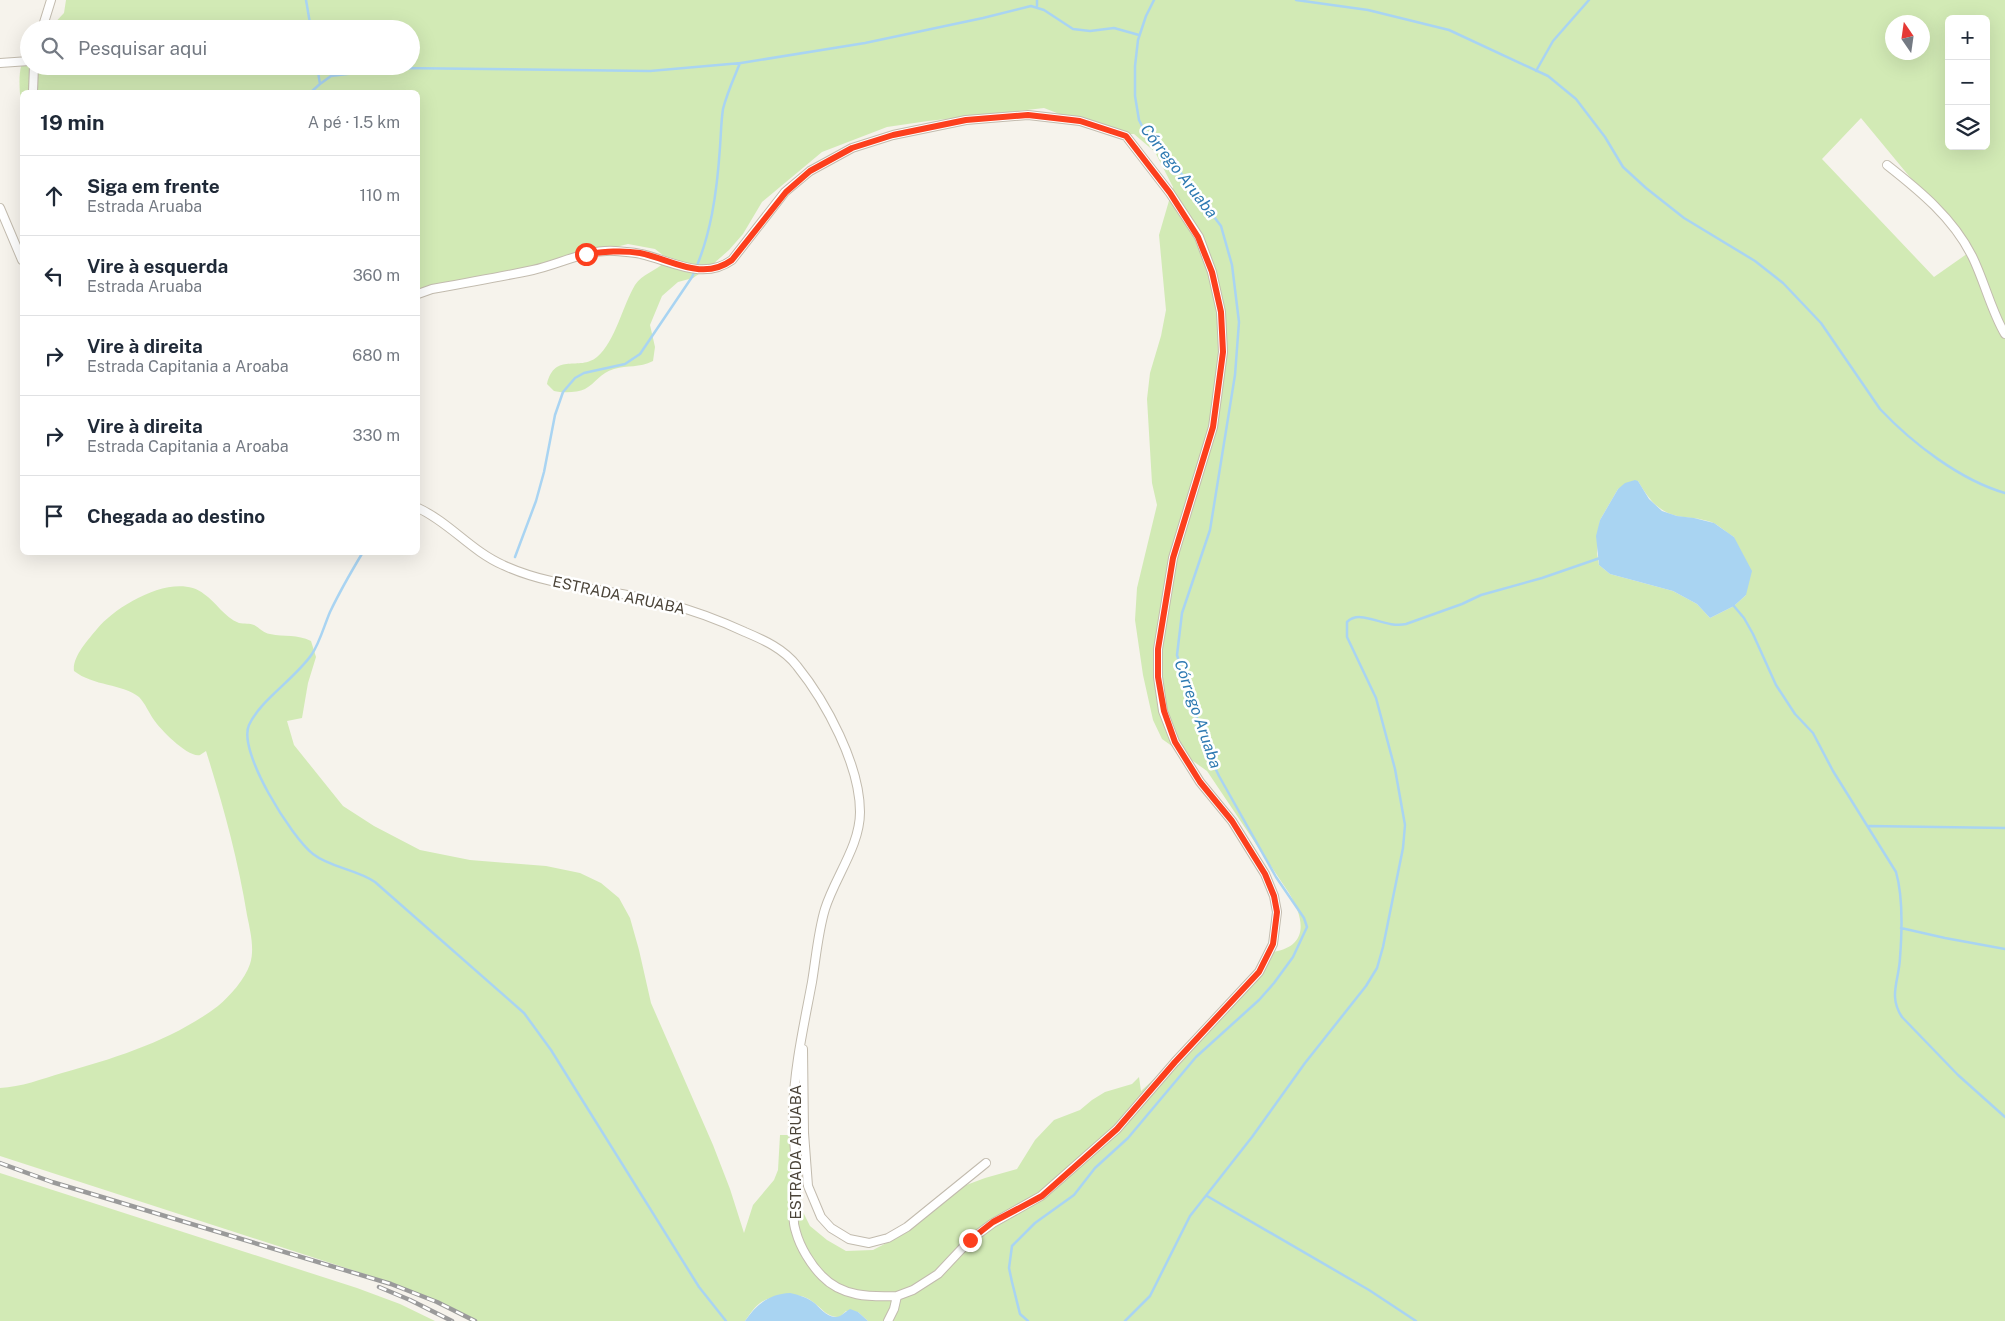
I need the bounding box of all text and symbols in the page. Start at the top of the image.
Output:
north arrow [1885,15,1930,60]
map controls [1945,15,1990,150]
button: + [1945,15,1990,60]
search box [20,20,420,75]
icon: search [38,34,66,62]
text: Pesquisar aqui [78,37,207,59]
button: − [1945,60,1990,105]
button: layers [1945,105,1990,150]
text: 19 min [40,110,105,135]
text: A pé · 1.5 km [308,113,400,132]
water label: Córrego Aruaba [1136,120,1222,222]
text: Siga em frente [87,175,220,197]
icon: ahead [40,182,68,210]
text: 110 m [359,186,400,205]
text: Estrada Aruaba [87,197,202,216]
route start [575,243,598,266]
text: Vire à esquerda [87,255,228,277]
icon: left [40,262,68,290]
text: 360 m [353,266,400,285]
text: Estrada Aruaba [87,277,202,296]
text: Vire à direita [87,335,203,357]
icon: right [40,342,68,370]
text: 680 m [352,346,400,365]
text: Estrada Capitania a Aroaba [87,357,289,376]
text: Vire à direita [87,415,203,437]
icon: right [40,422,68,450]
text: 330 m [353,426,400,445]
text: Estrada Capitania a Aroaba [87,437,289,456]
icon: arrive [40,502,68,530]
text: Chegada ao destino [87,505,265,527]
street label: ESTRADA ARUABA [551,573,687,617]
water label: Córrego Aruaba [1171,657,1225,771]
street label: ESTRADA ARUABA [787,1084,804,1219]
route end [959,1229,982,1252]

